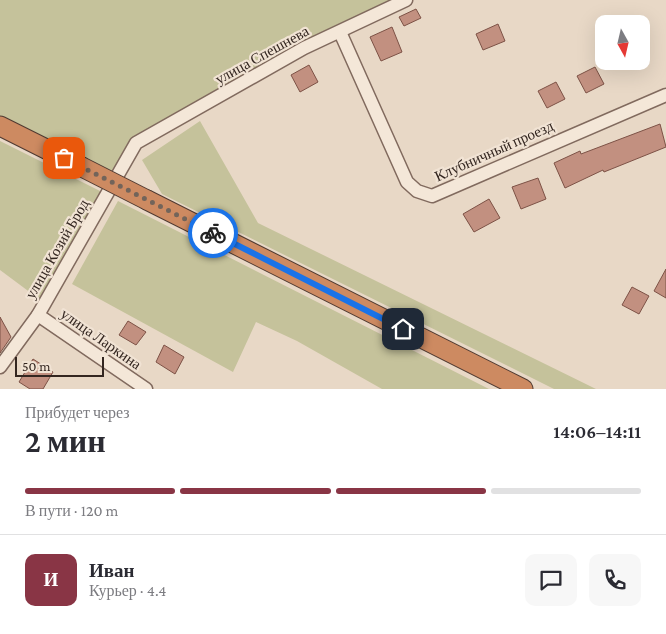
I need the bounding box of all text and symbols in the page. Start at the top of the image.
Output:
north arrow [595,15,650,70]
map controls [595,15,650,70]
street label: улица Спешнева [212,23,312,87]
street label: Клубничный проезд [432,117,556,184]
pin [43,137,85,179]
icon: bag [50,144,78,172]
street label: улица Козий Брод [22,196,92,302]
courier [188,208,238,258]
icon: bike [199,219,227,247]
street label: улица Ларкина [58,305,144,373]
pin [382,308,424,350]
icon: home [389,315,417,343]
scale bar [15,354,104,377]
text: 50 m [22,358,50,374]
text: Прибудет через [25,404,130,421]
text: 14:06–14:11 [553,421,641,442]
text: 2 мин [25,423,106,459]
text: В пути · 120 m [25,502,118,519]
button: chat [525,554,577,606]
button: phone [589,554,641,606]
text: Иван [89,560,135,581]
text: И [44,569,58,590]
text: Курьер · 4.4 [89,582,166,599]

